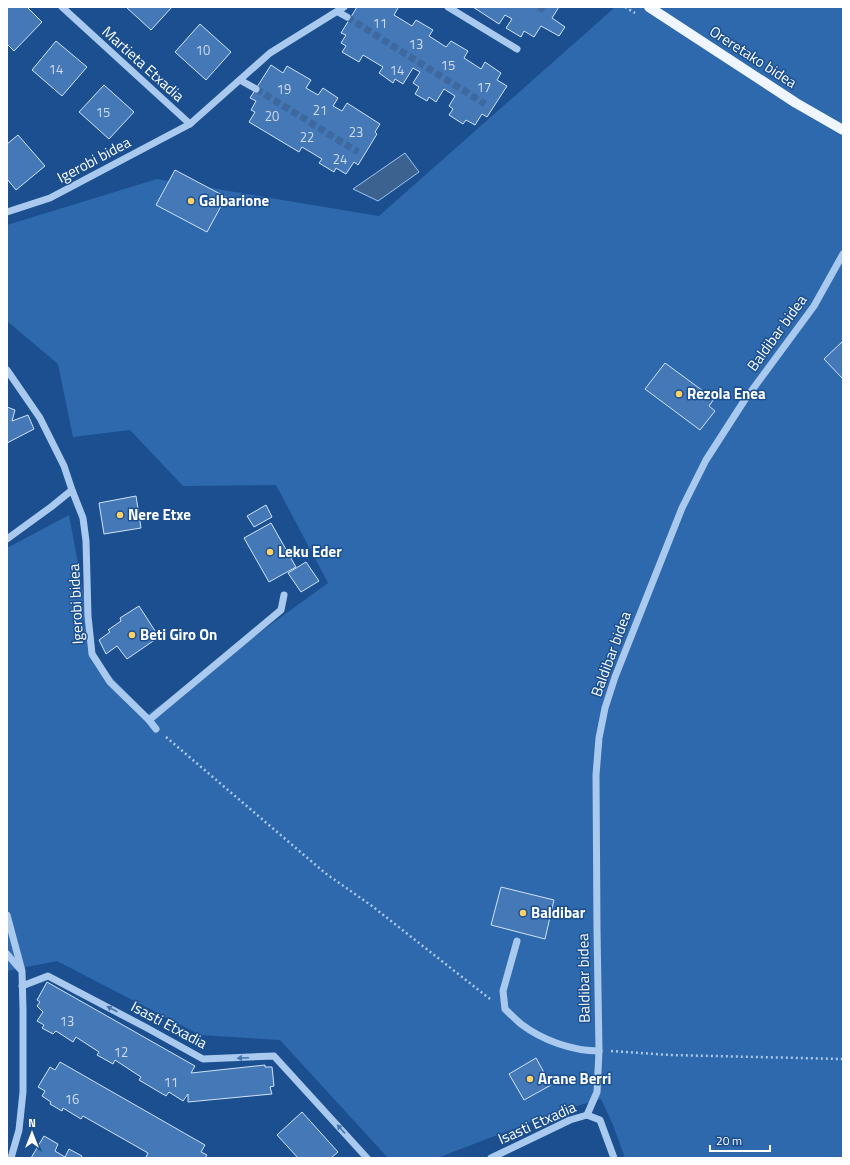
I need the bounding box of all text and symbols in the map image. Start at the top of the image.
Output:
house number: 11 [373,13,387,33]
street label: Martieta Etxadia [97,20,190,107]
street label: Oreretako bidea [705,20,802,94]
house number: 13 [409,34,423,54]
house number: 10 [196,40,210,60]
house number: 15 [441,55,455,75]
house number: 14 [49,59,63,79]
house number: 14 [390,60,404,80]
house number: 17 [477,77,491,97]
house number: 19 [277,79,291,99]
house number: 21 [313,100,327,120]
house number: 15 [96,102,110,122]
house number: 20 [265,106,279,126]
house number: 23 [349,122,363,142]
house number: 22 [300,127,314,147]
street label: Igerobi bidea [53,130,135,189]
house number: 24 [333,149,347,169]
place label: Galbarione [199,189,269,212]
marker: Galbarione [186,196,196,206]
street label: Baldibar bidea [741,289,812,376]
place label: Rezola Enea [687,382,766,405]
marker: Rezola Enea [674,389,684,399]
place label: Nere Etxe [128,503,191,526]
marker: Nere Etxe [115,510,125,520]
place label: Leku Eder [278,540,342,563]
marker: Leku Eder [265,547,275,557]
street label: Igerobi bidea [62,563,89,645]
street label: Baldibar bidea [584,607,637,700]
place label: Beti Giro On [140,623,217,646]
marker: Beti Giro On [127,630,137,640]
place label: Baldibar [531,901,586,924]
marker: Baldibar [518,908,528,918]
street label: Baldibar bidea [571,933,596,1023]
street label: Isasti Etxadia [127,995,212,1055]
one-way arrow [106,1006,118,1013]
house number: 13 [60,1011,74,1031]
house number: 12 [114,1042,128,1062]
one-way arrow [237,1054,249,1061]
place label: Arane Berri [538,1067,611,1090]
house number: 11 [164,1072,178,1092]
marker: Arane Berri [525,1074,535,1084]
house number: 16 [65,1089,79,1109]
street label: Isasti Etxadia [494,1095,580,1150]
north arrow [12,1113,52,1153]
text: N [28,1115,36,1131]
one-way arrow [336,1124,345,1134]
scale bar [710,1127,770,1153]
text: 20 m [716,1131,742,1150]

